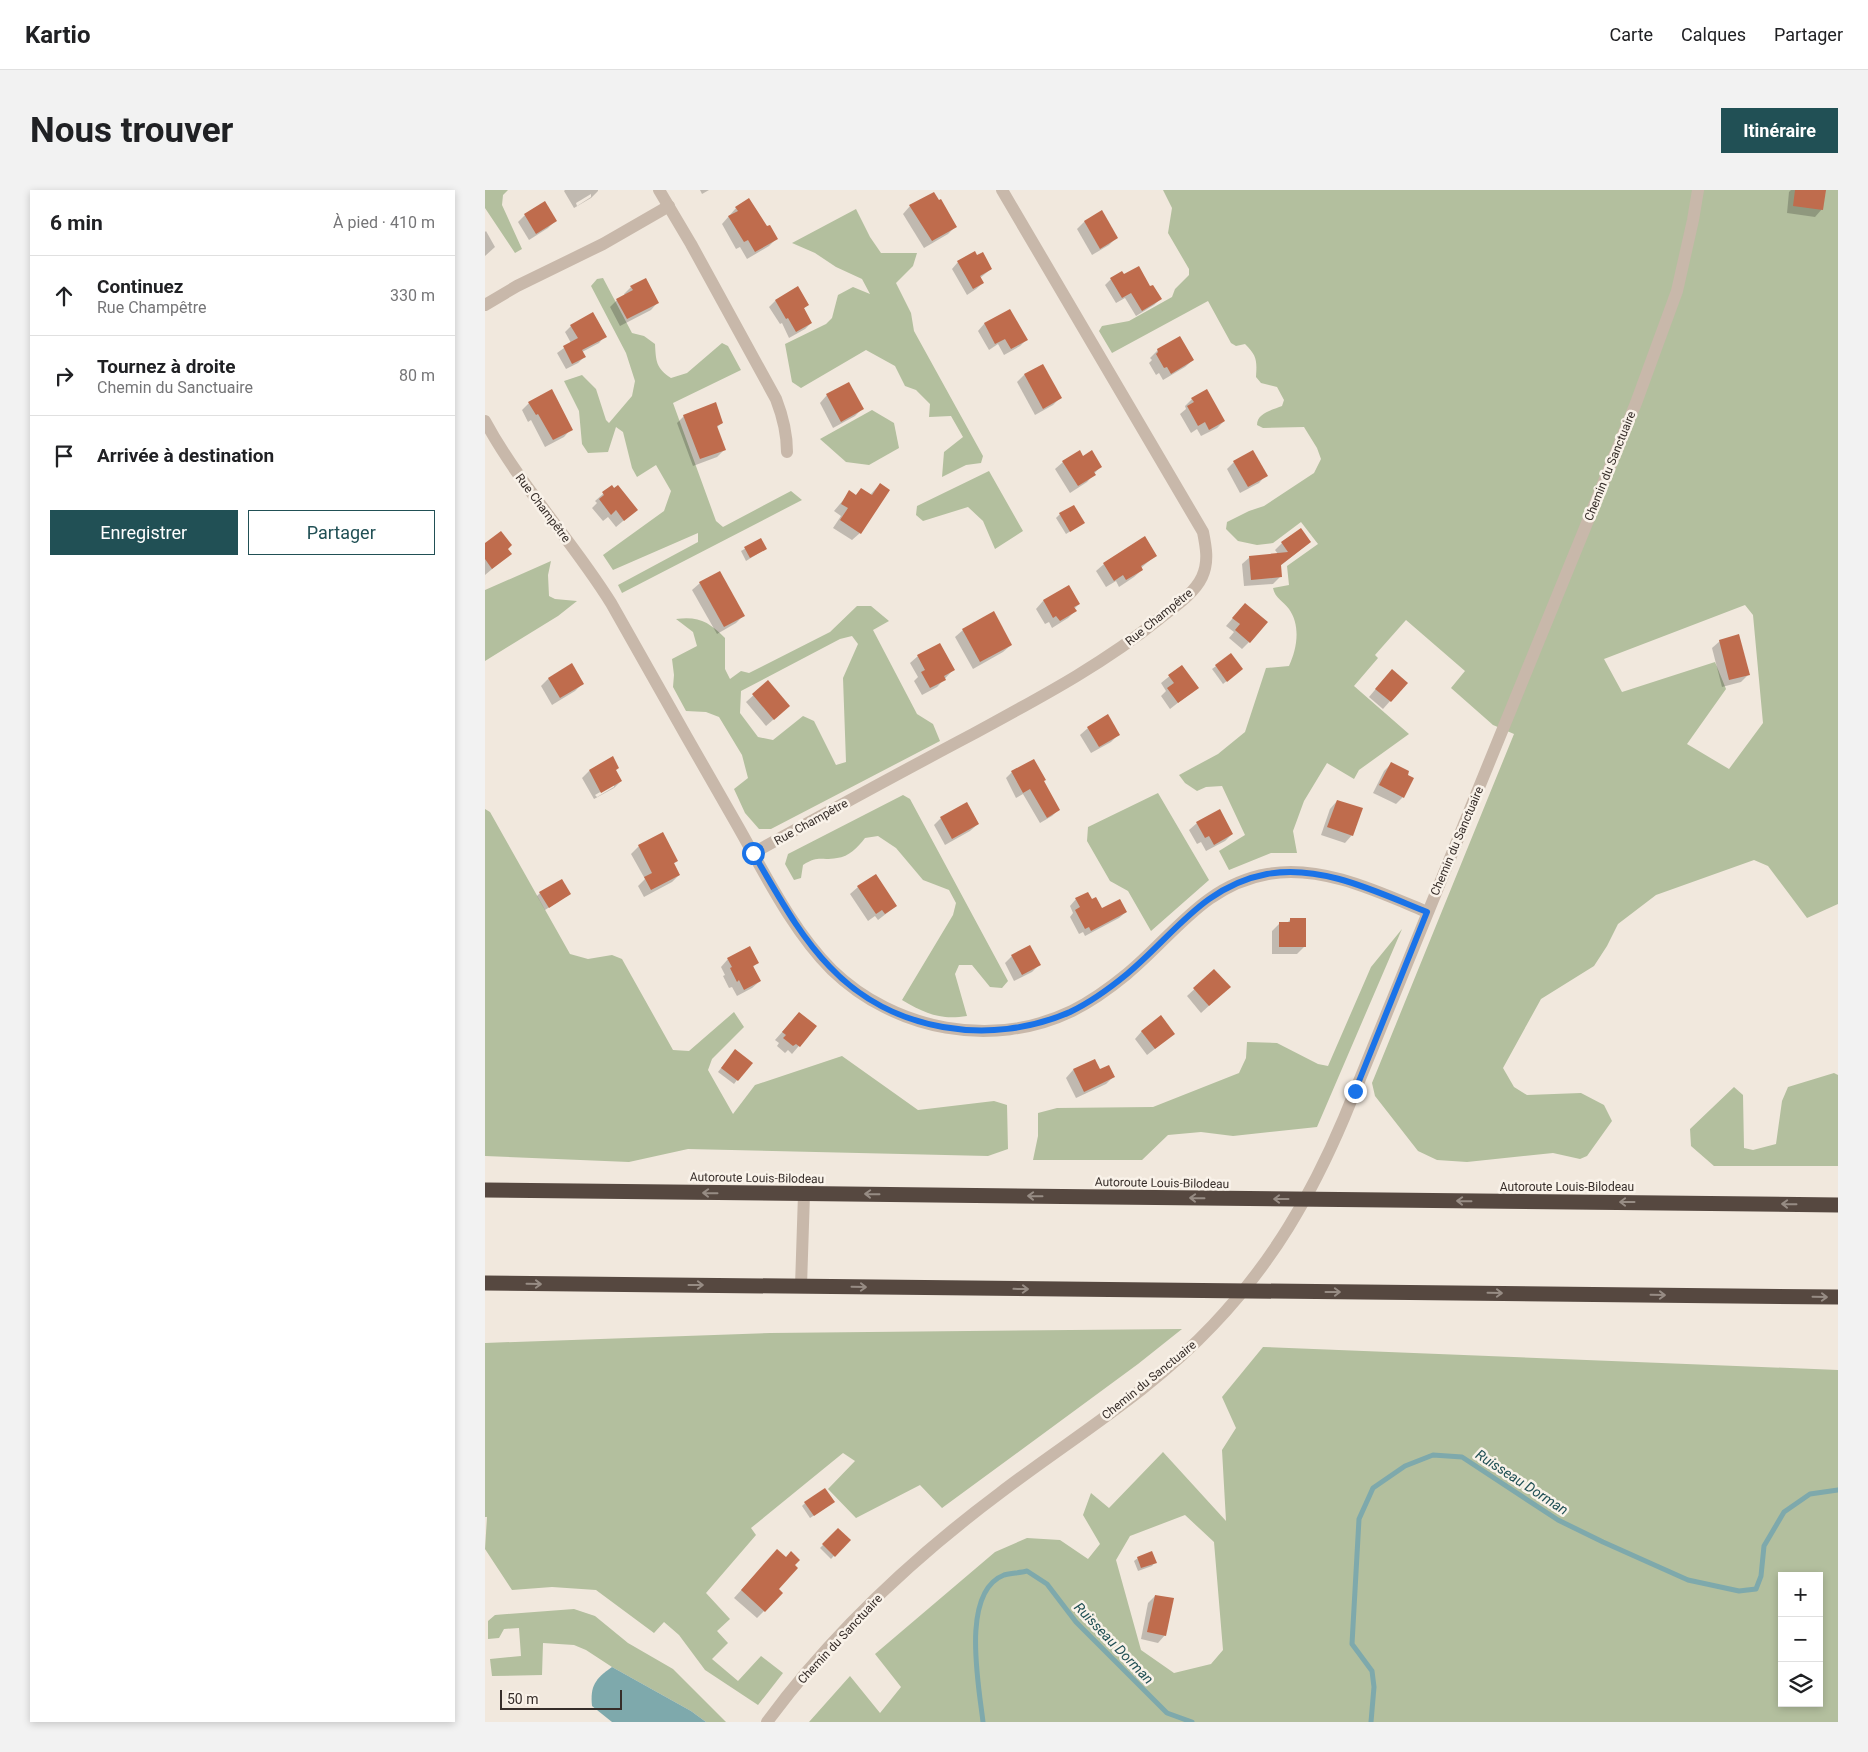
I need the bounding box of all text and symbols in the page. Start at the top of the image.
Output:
text: Kartio [25,21,91,49]
text: Carte [1610,24,1653,45]
text: Calques [1681,24,1746,45]
text: Partager [1774,24,1843,45]
button: Itinéraire [1721,108,1838,153]
text: Nous trouver [30,110,233,151]
text: 6 min [50,211,103,235]
text: À pied · 410 m [333,213,435,232]
text: Continuez [97,275,183,298]
icon: ahead [50,282,78,310]
text: 330 m [390,286,435,305]
text: Rue Champêtre [97,298,207,317]
text: Tournez à droite [97,355,236,378]
icon: right [50,362,78,390]
text: 80 m [399,366,435,385]
text: Chemin du Sanctuaire [97,378,253,397]
street label: Chemin du Sanctuaire [1582,409,1638,523]
icon: arrive [50,442,78,470]
text: Arrivée à destination [97,444,274,467]
street label: Rue Champêtre [513,471,573,545]
button: Enregistrer [50,510,238,555]
button: Partager [248,510,435,555]
street label: Rue Champêtre [1123,586,1195,648]
street label: Chemin du Sanctuaire [1428,784,1486,898]
street label: Rue Champêtre [772,796,850,848]
route start [742,842,765,865]
route end [1344,1080,1367,1103]
street label: Autoroute Louis-Bilodeau [690,1170,824,1186]
street label: Autoroute Louis-Bilodeau [1095,1175,1229,1191]
street label: Autoroute Louis-Bilodeau [1500,1180,1634,1194]
one-way arrow [702,1188,718,1197]
one-way arrow [864,1190,880,1199]
one-way arrow [1027,1191,1043,1201]
one-way arrow [1189,1193,1206,1203]
one-way arrow [1274,1194,1290,1204]
one-way arrow [1457,1196,1473,1206]
one-way arrow [1619,1197,1636,1207]
one-way arrow [1782,1199,1798,1209]
one-way arrow [525,1279,541,1288]
one-way arrow [688,1280,704,1290]
one-way arrow [850,1282,866,1292]
one-way arrow [1012,1284,1029,1294]
one-way arrow [1324,1287,1340,1296]
one-way arrow [1486,1288,1503,1298]
one-way arrow [1649,1290,1665,1300]
one-way arrow [1812,1292,1828,1302]
street label: Chemin du Sanctuaire [1099,1338,1199,1422]
water label: Ruisseau Dorman [1473,1446,1571,1518]
map controls [1778,1572,1823,1707]
button: + [1778,1572,1823,1617]
street label: Chemin du Sanctuaire [795,1591,885,1687]
water label: Ruisseau Dorman [1071,1599,1157,1687]
button: − [1778,1617,1823,1662]
button: layers [1778,1662,1823,1707]
scale bar [500,1687,623,1710]
text: 50 m [507,1691,539,1707]

